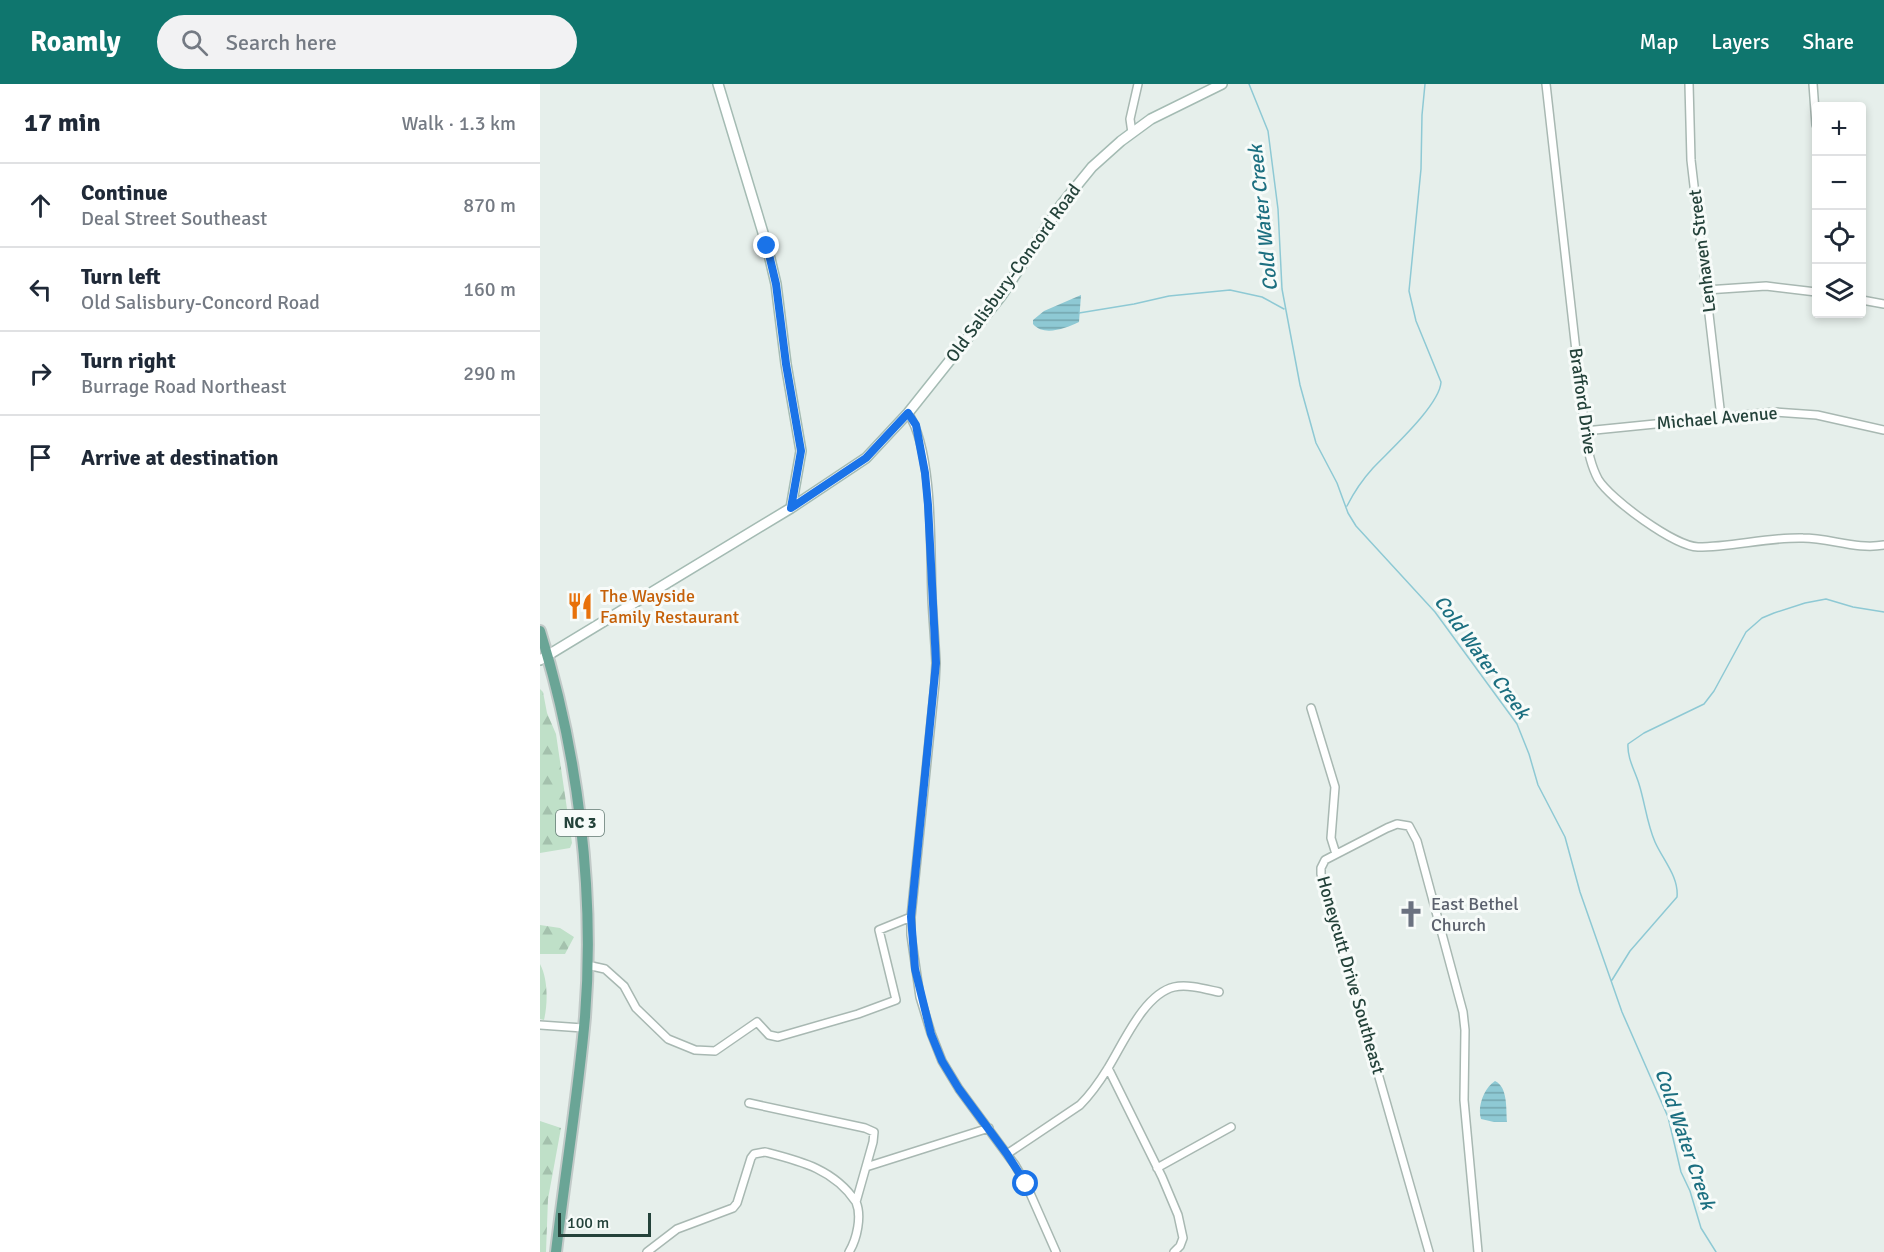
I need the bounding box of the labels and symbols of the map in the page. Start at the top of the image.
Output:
water label: Cold Water Creek [1243,142,1283,292]
street label: Old Salisbury-Concord Road [941,180,1085,366]
street label: Lenhaven Street [1684,188,1720,314]
route end [753,232,779,258]
street label: Brafford Drive [1565,346,1601,456]
street label: Michael Avenue [1656,402,1778,434]
place label: The Wayside Family Restaurant [600,585,739,628]
water label: Cold Water Creek [1429,590,1536,725]
restaurant icon: The Wayside Family Restaurant [565,591,595,621]
road number: NC 3 [556,810,604,836]
street label: Honeycutt Drive Southeast [1312,873,1390,1077]
place label: East Bethel Church [1431,893,1519,936]
church icon: East Bethel Church [1396,899,1426,929]
water label: Cold Water Creek [1649,1065,1721,1214]
route start [1012,1170,1038,1196]
scale bar [558,1210,651,1238]

